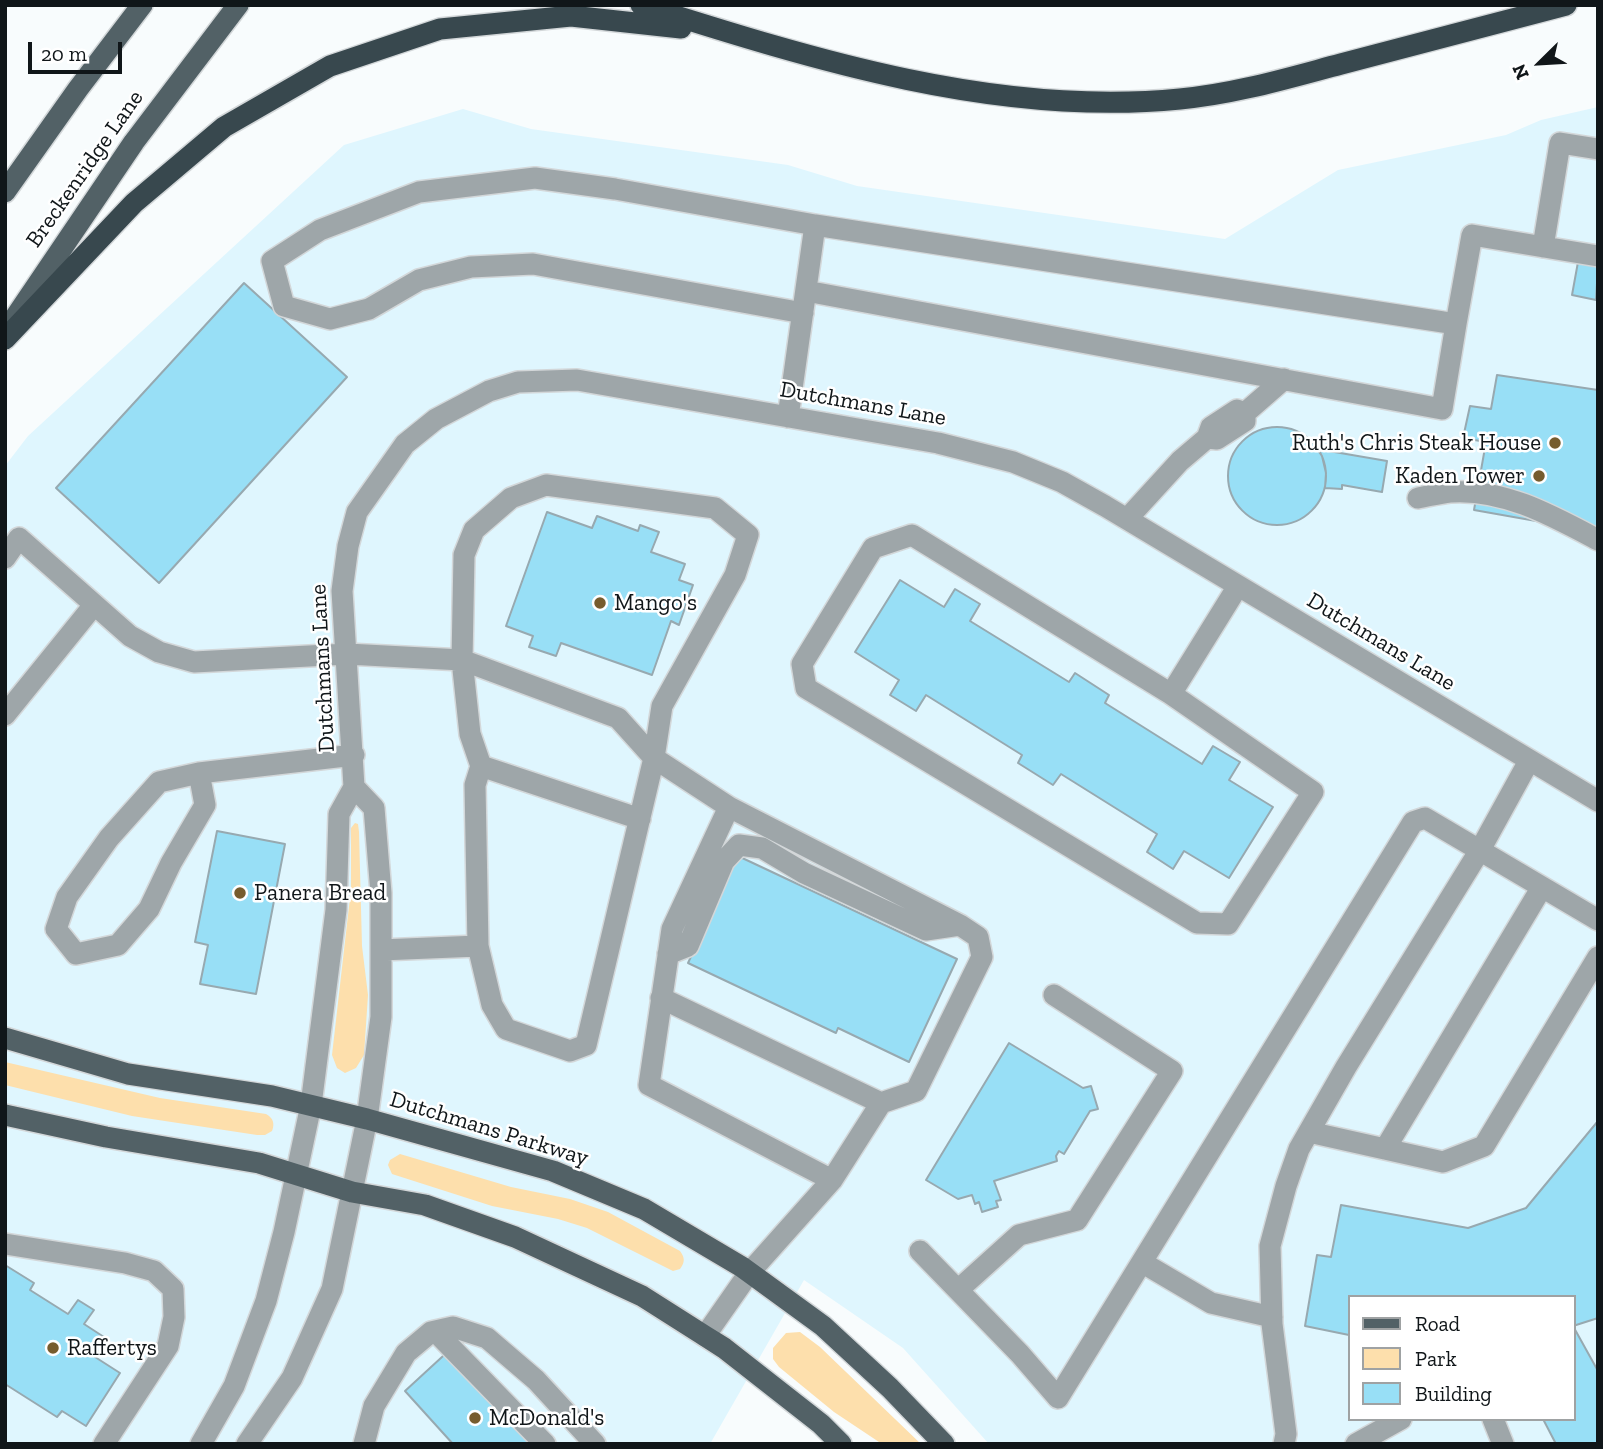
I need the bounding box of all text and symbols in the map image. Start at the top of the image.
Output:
scale bar [32,28,126,72]
north arrow [1505,28,1575,98]
text: 20 m [41,41,87,66]
text: N [1507,60,1534,83]
street label: Breckenridge Lane [20,85,150,253]
street label: Dutchmans Lane [778,376,948,432]
place label: Ruth's Chris Steak House [1292,429,1541,457]
marker: Ruth's Chris Steak House [1547,435,1563,451]
place label: Kaden Tower [1395,462,1525,490]
marker: Kaden Tower [1531,468,1547,484]
street label: Dutchmans Lane [305,583,341,753]
street label: Dutchmans Lane [1302,587,1460,697]
place label: Mango's [614,589,697,617]
marker: Mango's [592,595,608,611]
place label: Panera Bread [254,879,386,907]
marker: Panera Bread [232,885,248,901]
street label: Dutchmans Parkway [386,1086,592,1172]
legend [1348,1295,1575,1421]
text: Road [1415,1311,1460,1336]
place label: Raffertys [67,1334,157,1362]
marker: Raffertys [45,1340,61,1356]
text: Park [1415,1346,1457,1371]
text: Building [1415,1381,1492,1406]
place label: McDonald's [489,1404,604,1432]
marker: McDonald's [467,1410,483,1426]

